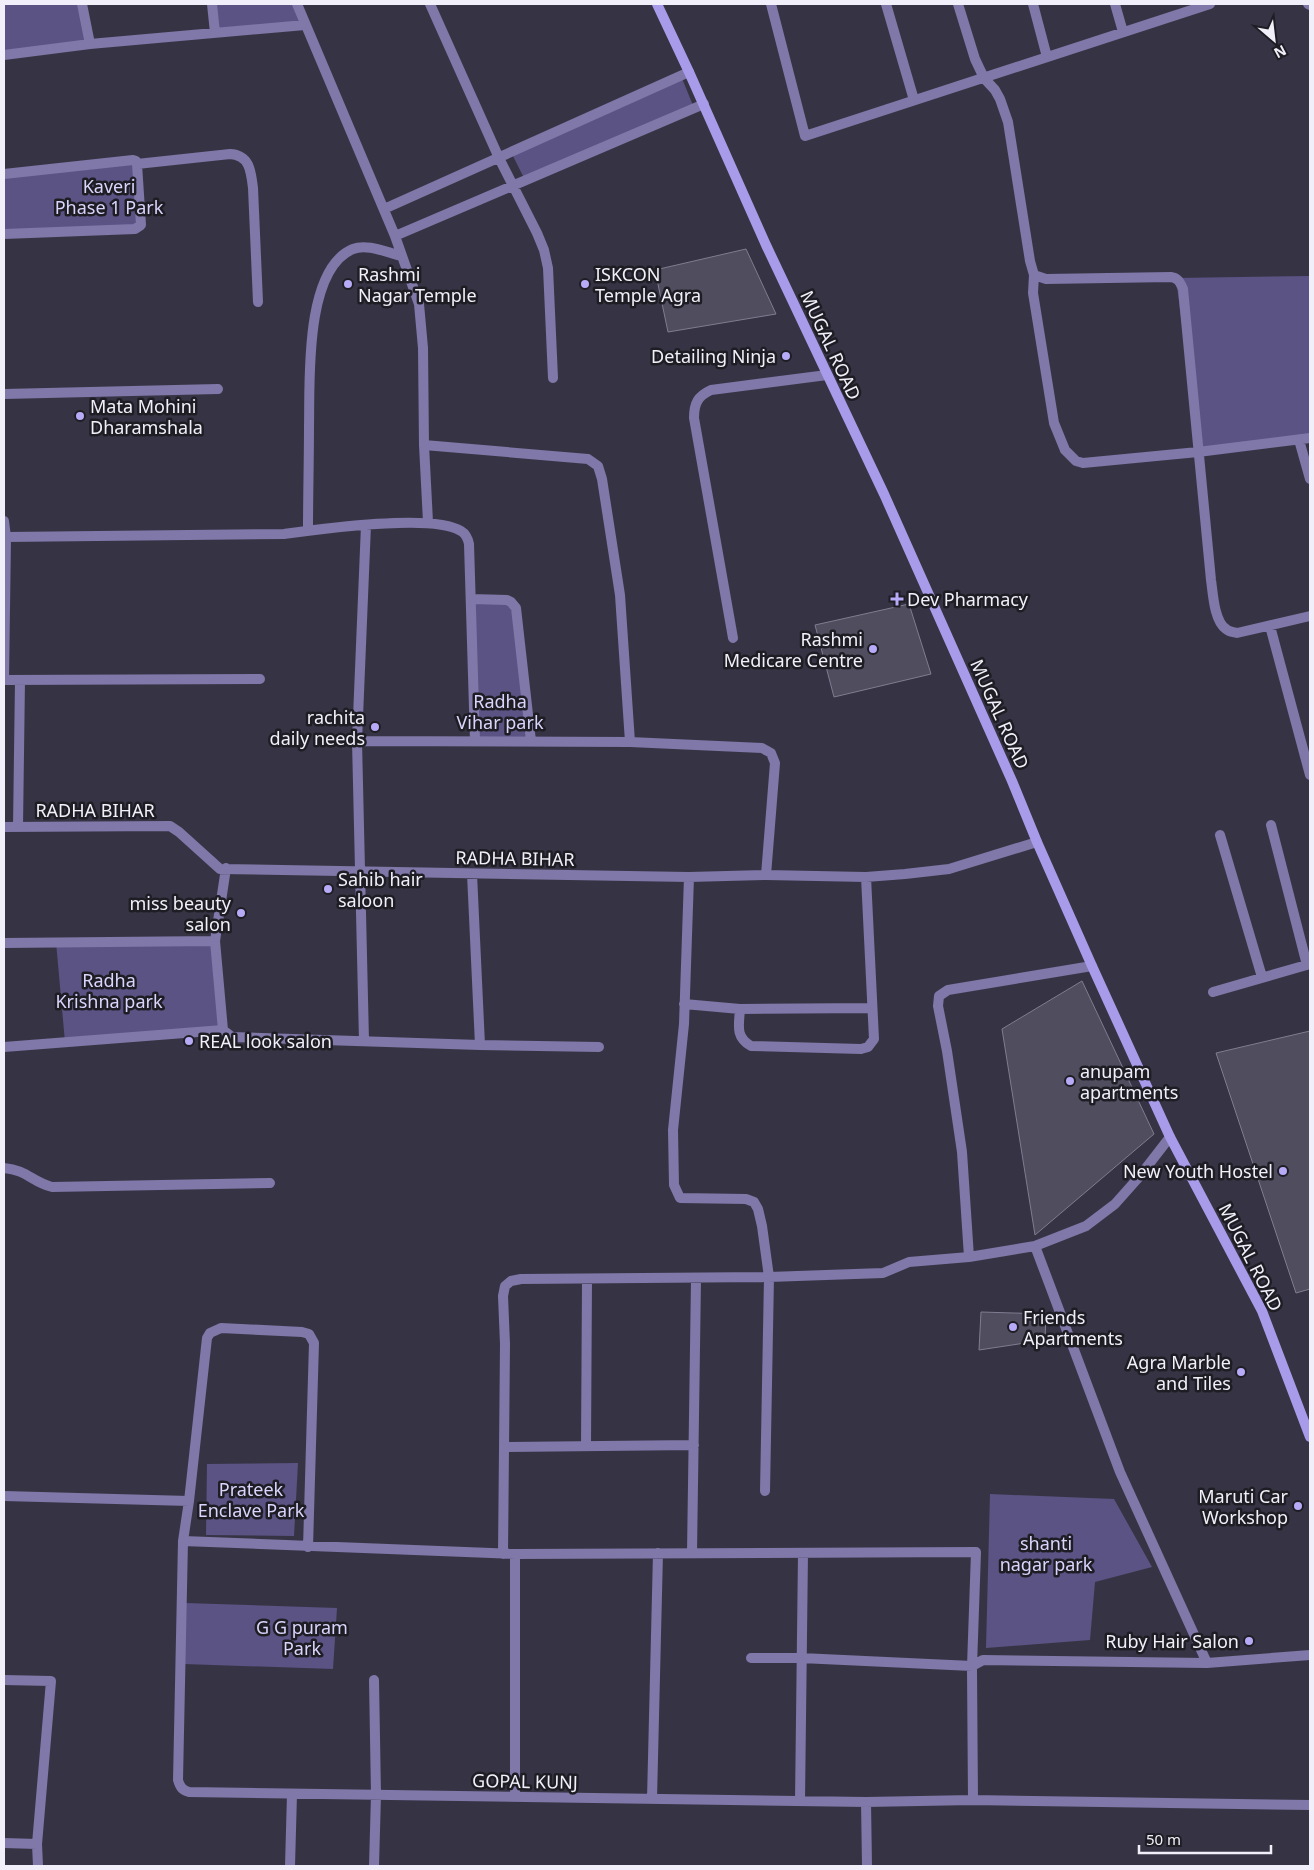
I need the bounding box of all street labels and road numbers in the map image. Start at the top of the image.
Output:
street label: MUGAL ROAD [795,287,867,403]
street label: MUGAL ROAD [965,655,1035,773]
street label: RADHA BIHAR [35,798,155,822]
street label: RADHA BIHAR [455,845,575,871]
street label: MUGAL ROAD [1214,1199,1288,1315]
street label: GOPAL KUNJ [472,1768,578,1794]

